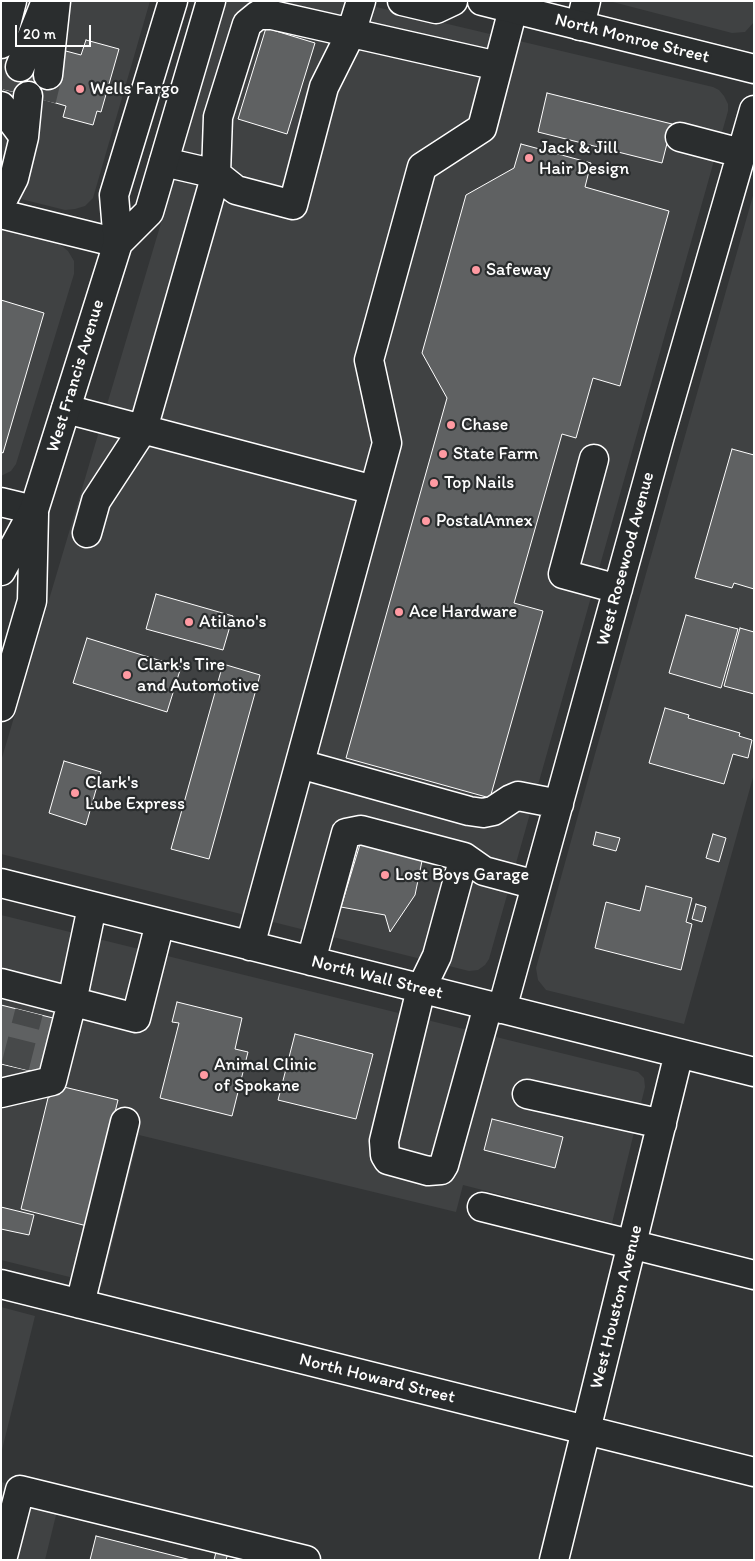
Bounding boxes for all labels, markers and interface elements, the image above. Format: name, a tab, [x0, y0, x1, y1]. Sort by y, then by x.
street label: North Monroe Street	[552, 9, 712, 69]
scale bar	[18, 15, 94, 47]
text: 20 m	[23, 25, 56, 43]
place label: Wells Fargo	[90, 78, 179, 100]
marker: Wells Fargo	[74, 83, 86, 95]
place label: Jack & Jill Hair Design	[539, 137, 629, 180]
marker: Jack & Jill Hair Design	[523, 152, 535, 164]
place label: Safeway	[486, 259, 551, 281]
marker: Safeway	[470, 264, 482, 276]
street label: West Francis Avenue	[42, 297, 110, 455]
place label: Chase	[461, 414, 508, 436]
marker: Chase	[445, 419, 457, 431]
place label: State Farm	[453, 443, 538, 465]
marker: State Farm	[437, 448, 449, 460]
street label: West Rosewood Avenue	[592, 470, 660, 648]
place label: Top Nails	[444, 472, 514, 494]
marker: Top Nails	[428, 477, 440, 489]
place label: PostalAnnex	[436, 510, 533, 532]
marker: PostalAnnex	[420, 515, 432, 527]
place label: Ace Hardware	[409, 601, 517, 623]
marker: Ace Hardware	[393, 606, 405, 618]
place label: Atilano's	[199, 611, 267, 633]
marker: Atilano's	[183, 616, 195, 628]
place label: Clark's Tire and Automotive	[137, 654, 259, 696]
marker: Clark's Tire and Automotive	[121, 669, 133, 681]
place label: Clark's Lube Express	[85, 772, 185, 814]
marker: Clark's Lube Express	[69, 787, 81, 799]
place label: Lost Boys Garage	[395, 864, 529, 886]
marker: Lost Boys Garage	[379, 869, 391, 881]
street label: North Wall Street	[309, 951, 445, 1005]
place label: Animal Clinic of Spokane	[214, 1054, 317, 1096]
marker: Animal Clinic of Spokane	[198, 1069, 210, 1081]
street label: West Houston Avenue	[586, 1223, 648, 1391]
street label: North Howard Street	[297, 1349, 457, 1409]

